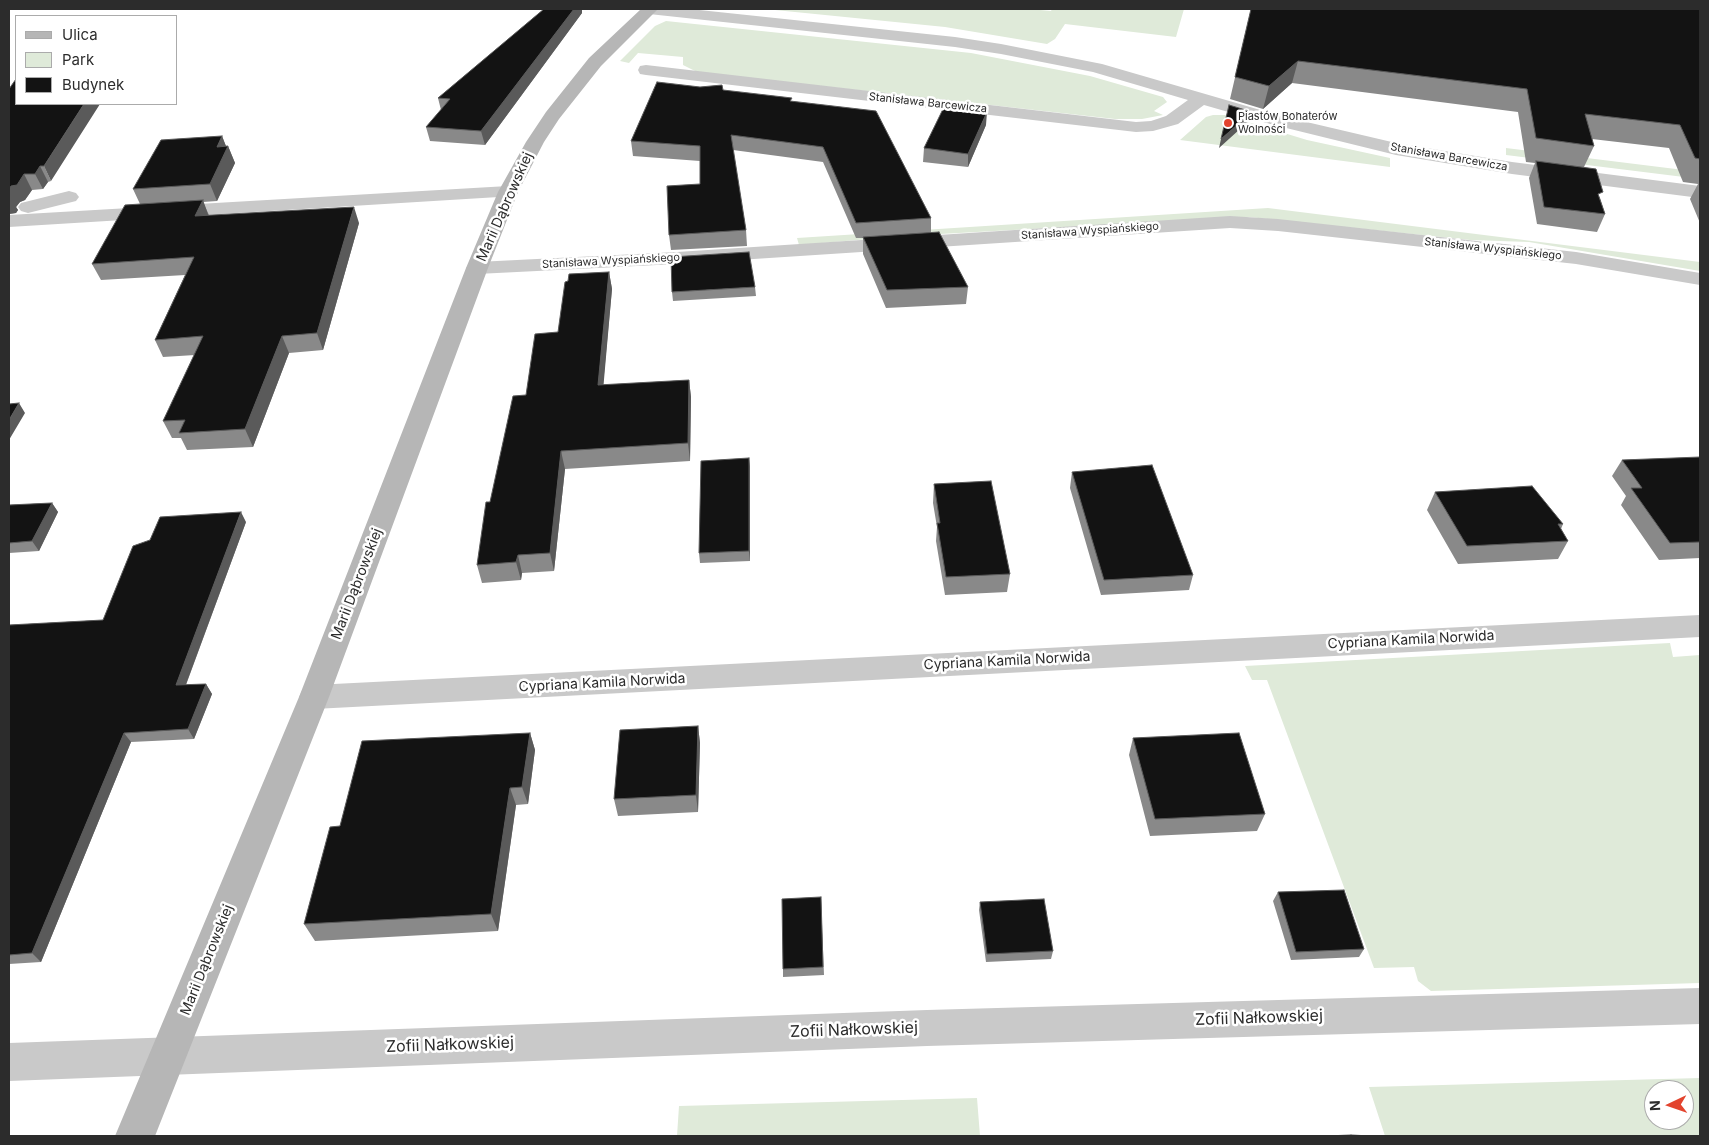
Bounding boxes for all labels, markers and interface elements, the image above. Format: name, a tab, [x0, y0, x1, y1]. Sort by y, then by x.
legend	[15, 15, 178, 105]
text: Ulica	[62, 25, 98, 44]
text: Park	[62, 50, 94, 69]
text: Budynek	[62, 75, 124, 94]
street label: Stanisława Barcewicza	[868, 90, 988, 116]
place label: Piastów Bohaterów Wolności	[1238, 110, 1337, 136]
marker: Piastów Bohaterów Wolności	[1222, 117, 1234, 129]
street label: Stanisława Barcewicza	[1389, 140, 1509, 174]
street label: Marii Dąbrowskiej	[473, 150, 537, 264]
street label: Stanisława Wyspiańskiego	[1021, 220, 1159, 242]
street label: Stanisława Wyspiańskiego	[1424, 235, 1562, 263]
street label: Stanisława Wyspiańskiego	[542, 251, 680, 271]
street label: Marii Dąbrowskiej	[328, 526, 386, 642]
street label: Cypriana Kamila Norwida	[1327, 627, 1495, 653]
street label: Cypriana Kamila Norwida	[923, 648, 1091, 674]
street label: Cypriana Kamila Norwida	[518, 670, 686, 696]
street label: Marii Dąbrowskiej	[177, 902, 237, 1018]
street label: Zofii Nałkowskiej	[1195, 1006, 1323, 1030]
street label: Zofii Nałkowskiej	[790, 1018, 918, 1042]
street label: Zofii Nałkowskiej	[386, 1033, 514, 1057]
north arrow	[1644, 1080, 1694, 1130]
text: N	[1646, 1100, 1663, 1112]

